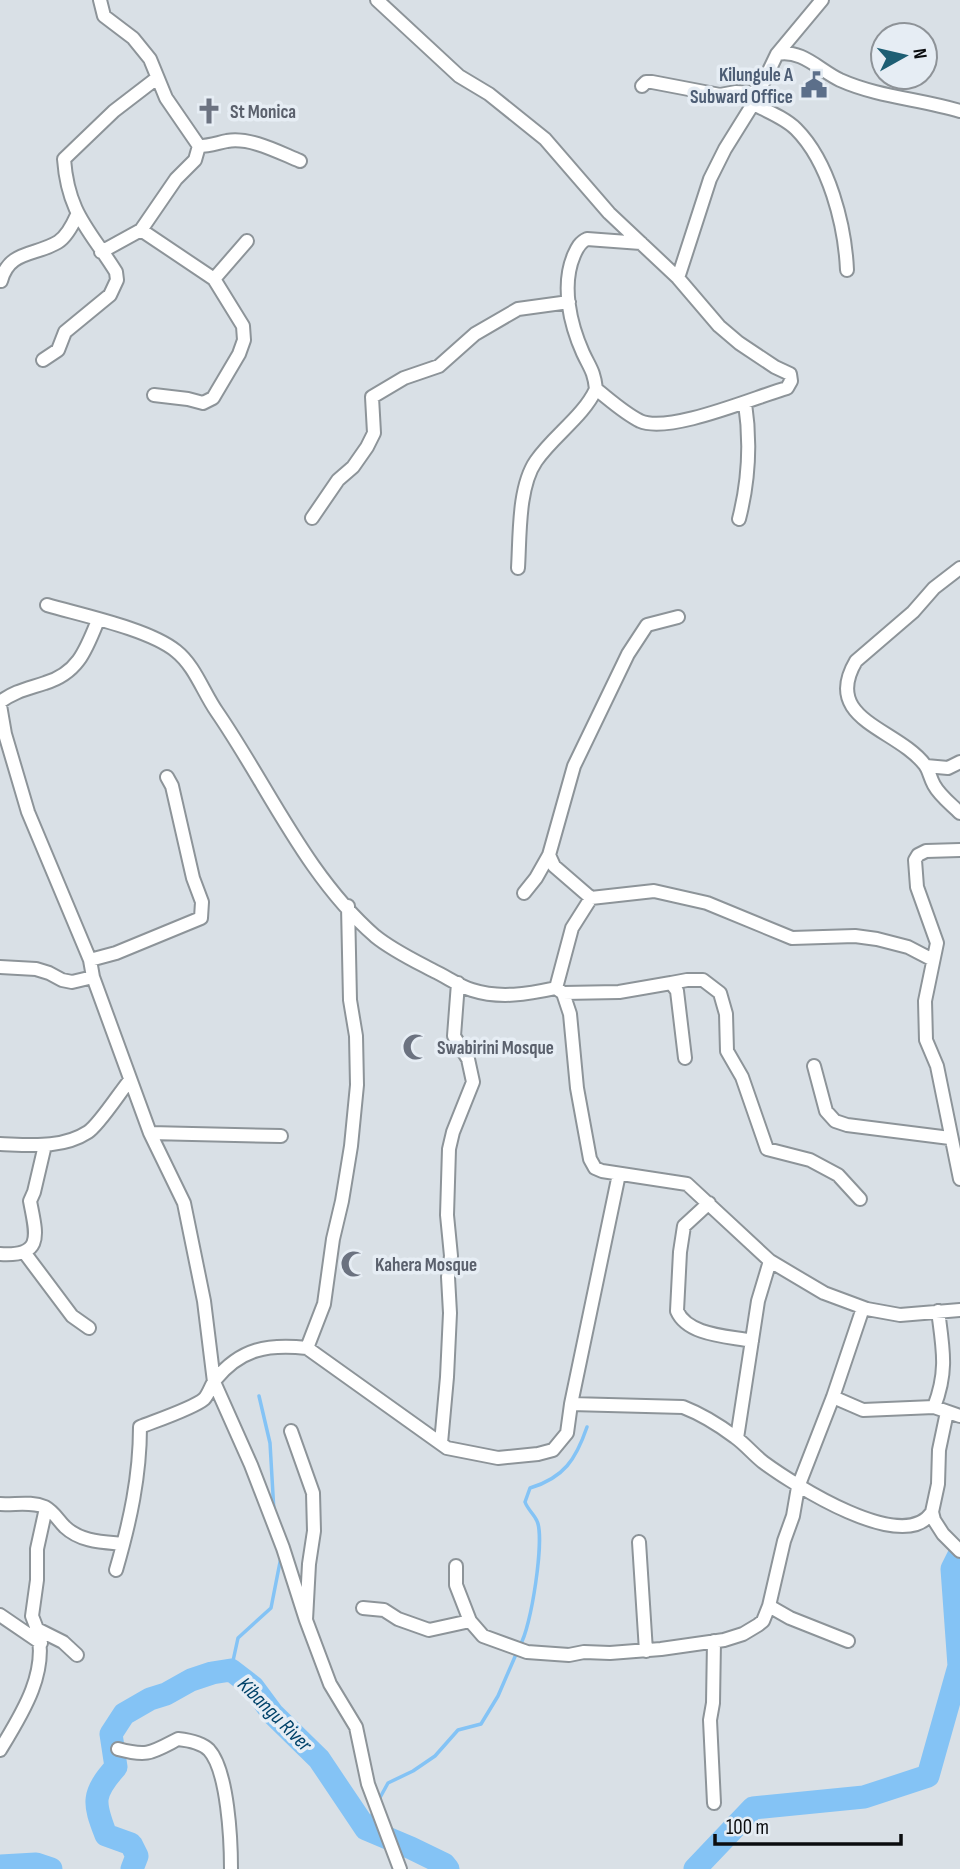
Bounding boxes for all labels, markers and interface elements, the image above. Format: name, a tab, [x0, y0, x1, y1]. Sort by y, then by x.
north arrow	[869, 21, 939, 91]
text: N	[907, 47, 931, 60]
place label: Kilungule A Subward Office	[690, 64, 794, 109]
public building icon: Kilungule A Subward Office	[799, 70, 829, 100]
church icon: St Monica	[194, 96, 224, 126]
place label: St Monica	[230, 101, 296, 124]
mosque icon: Swabirini Mosque	[401, 1032, 431, 1062]
place label: Swabirini Mosque	[437, 1037, 554, 1060]
mosque icon: Kahera Mosque	[339, 1249, 369, 1279]
place label: Kahera Mosque	[375, 1254, 477, 1277]
water label: Kibangu River	[232, 1672, 318, 1757]
scale bar	[715, 1802, 900, 1846]
text: 100 m	[726, 1815, 769, 1840]

